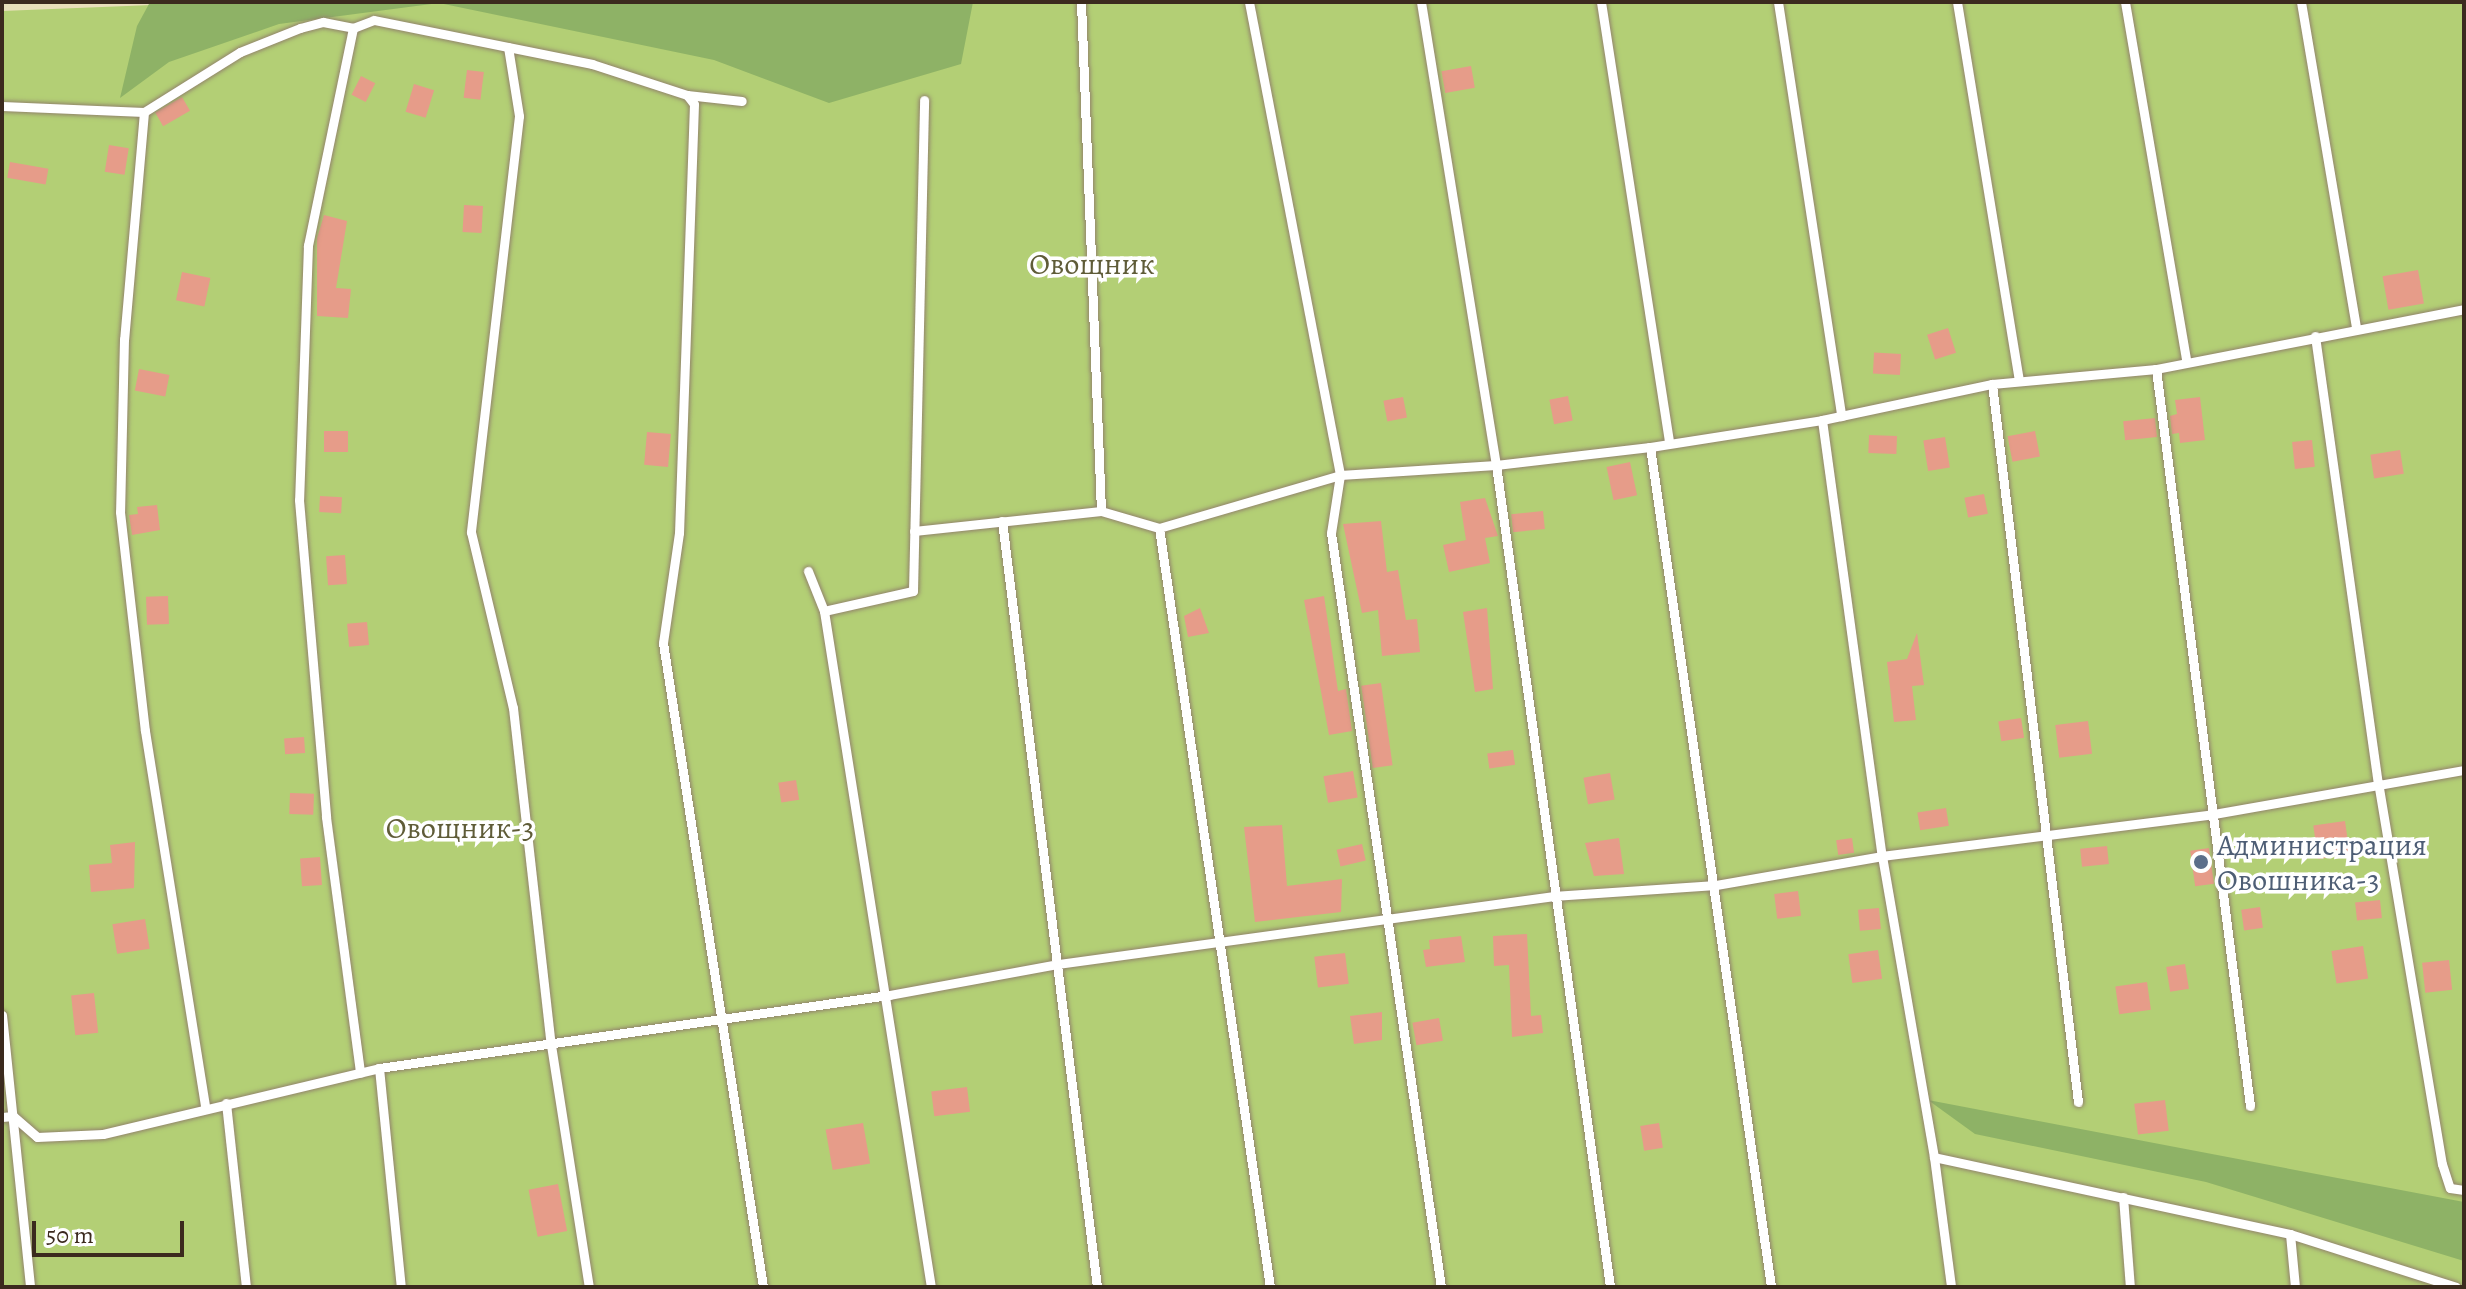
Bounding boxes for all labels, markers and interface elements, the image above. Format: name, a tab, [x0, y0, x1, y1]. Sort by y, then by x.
park label: Овощник	[1029, 246, 1155, 282]
park label: Овощник-3	[386, 810, 534, 846]
place label: Администрация Овошника-3	[2217, 827, 2427, 898]
marker: Администрация Овошника-3	[2192, 853, 2210, 871]
scale bar	[36, 1205, 188, 1255]
text: 50 m	[46, 1219, 94, 1251]

